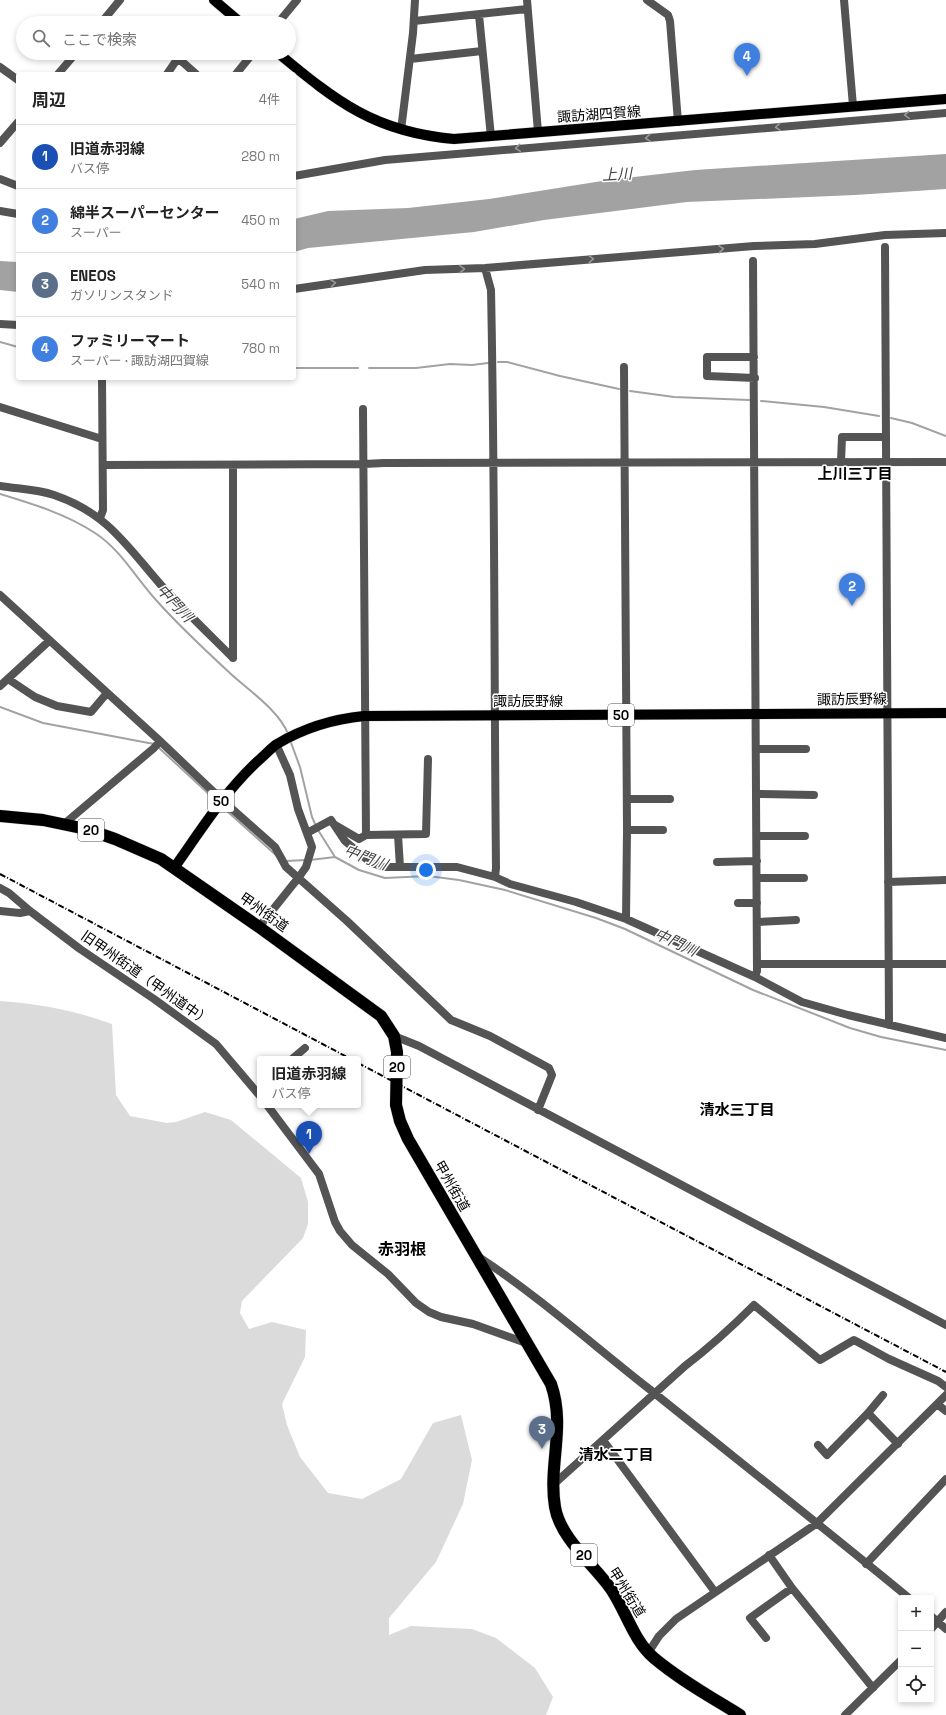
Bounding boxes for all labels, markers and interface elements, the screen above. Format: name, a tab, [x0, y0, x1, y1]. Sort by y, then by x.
search box	[16, 16, 296, 60]
icon: search	[30, 27, 52, 49]
text: ここで検索	[62, 30, 137, 49]
pin: 4	[734, 43, 760, 76]
text: 周辺	[32, 89, 66, 111]
text: 4件	[259, 91, 280, 108]
street label: 諏訪湖四賀線	[556, 102, 642, 126]
one-way arrow	[904, 111, 910, 120]
one-way arrow	[775, 122, 781, 131]
one-way arrow	[645, 133, 651, 142]
text: 旧道赤羽線	[70, 139, 145, 158]
one-way arrow	[515, 144, 522, 153]
text: 1	[42, 148, 48, 165]
text: 280 m	[241, 148, 280, 165]
text: バス停	[70, 160, 109, 177]
water label: 上川	[602, 164, 634, 184]
text: 綿半スーパーセンター	[70, 203, 220, 222]
text: 2	[41, 212, 49, 229]
text: 450 m	[241, 212, 280, 229]
text: スーパー	[70, 224, 122, 241]
one-way arrow	[718, 245, 724, 254]
one-way arrow	[588, 255, 594, 264]
one-way arrow	[459, 264, 465, 273]
text: ENEOS	[70, 266, 116, 285]
text: 3	[41, 276, 49, 293]
text: 540 m	[241, 276, 280, 293]
one-way arrow	[330, 279, 336, 288]
text: ガソリンスタンド	[70, 287, 174, 304]
text: ファミリーマート	[70, 331, 190, 350]
text: 4	[41, 340, 49, 357]
text: 780 m	[242, 340, 280, 357]
text: スーパー · 諏訪湖四賀線	[70, 352, 209, 369]
district label: 上川三丁目	[817, 464, 893, 483]
pin: 2	[839, 573, 865, 606]
water label: 中門川	[153, 580, 199, 627]
street label: 諏訪辰野線	[817, 689, 887, 709]
street label: 諏訪辰野線	[493, 692, 563, 710]
road number: 50	[608, 704, 634, 726]
road number: 50	[208, 790, 234, 812]
road number: 20	[78, 819, 104, 841]
water label: 中門川	[342, 840, 392, 875]
your location	[416, 860, 436, 880]
street label: 甲州街道	[236, 889, 292, 935]
water label: 中門川	[652, 924, 702, 961]
street label: 旧甲州街道（甲州道中）	[78, 926, 214, 1030]
popup	[257, 1056, 361, 1108]
road number: 20	[384, 1056, 410, 1078]
text: 旧道赤羽線	[271, 1064, 347, 1083]
text: バス停	[271, 1085, 311, 1102]
district label: 清水三丁目	[699, 1100, 775, 1119]
pin: 1	[296, 1121, 322, 1154]
street label: 甲州街道	[430, 1157, 474, 1215]
district label: 赤羽根	[378, 1239, 426, 1260]
pin: 3	[529, 1416, 555, 1449]
district label: 清水二丁目	[578, 1445, 654, 1464]
road number: 20	[571, 1544, 597, 1566]
street label: 甲州街道	[605, 1563, 649, 1621]
map controls	[898, 1595, 934, 1703]
button: +	[898, 1595, 934, 1631]
button: −	[898, 1631, 934, 1667]
button: locate	[898, 1667, 934, 1703]

